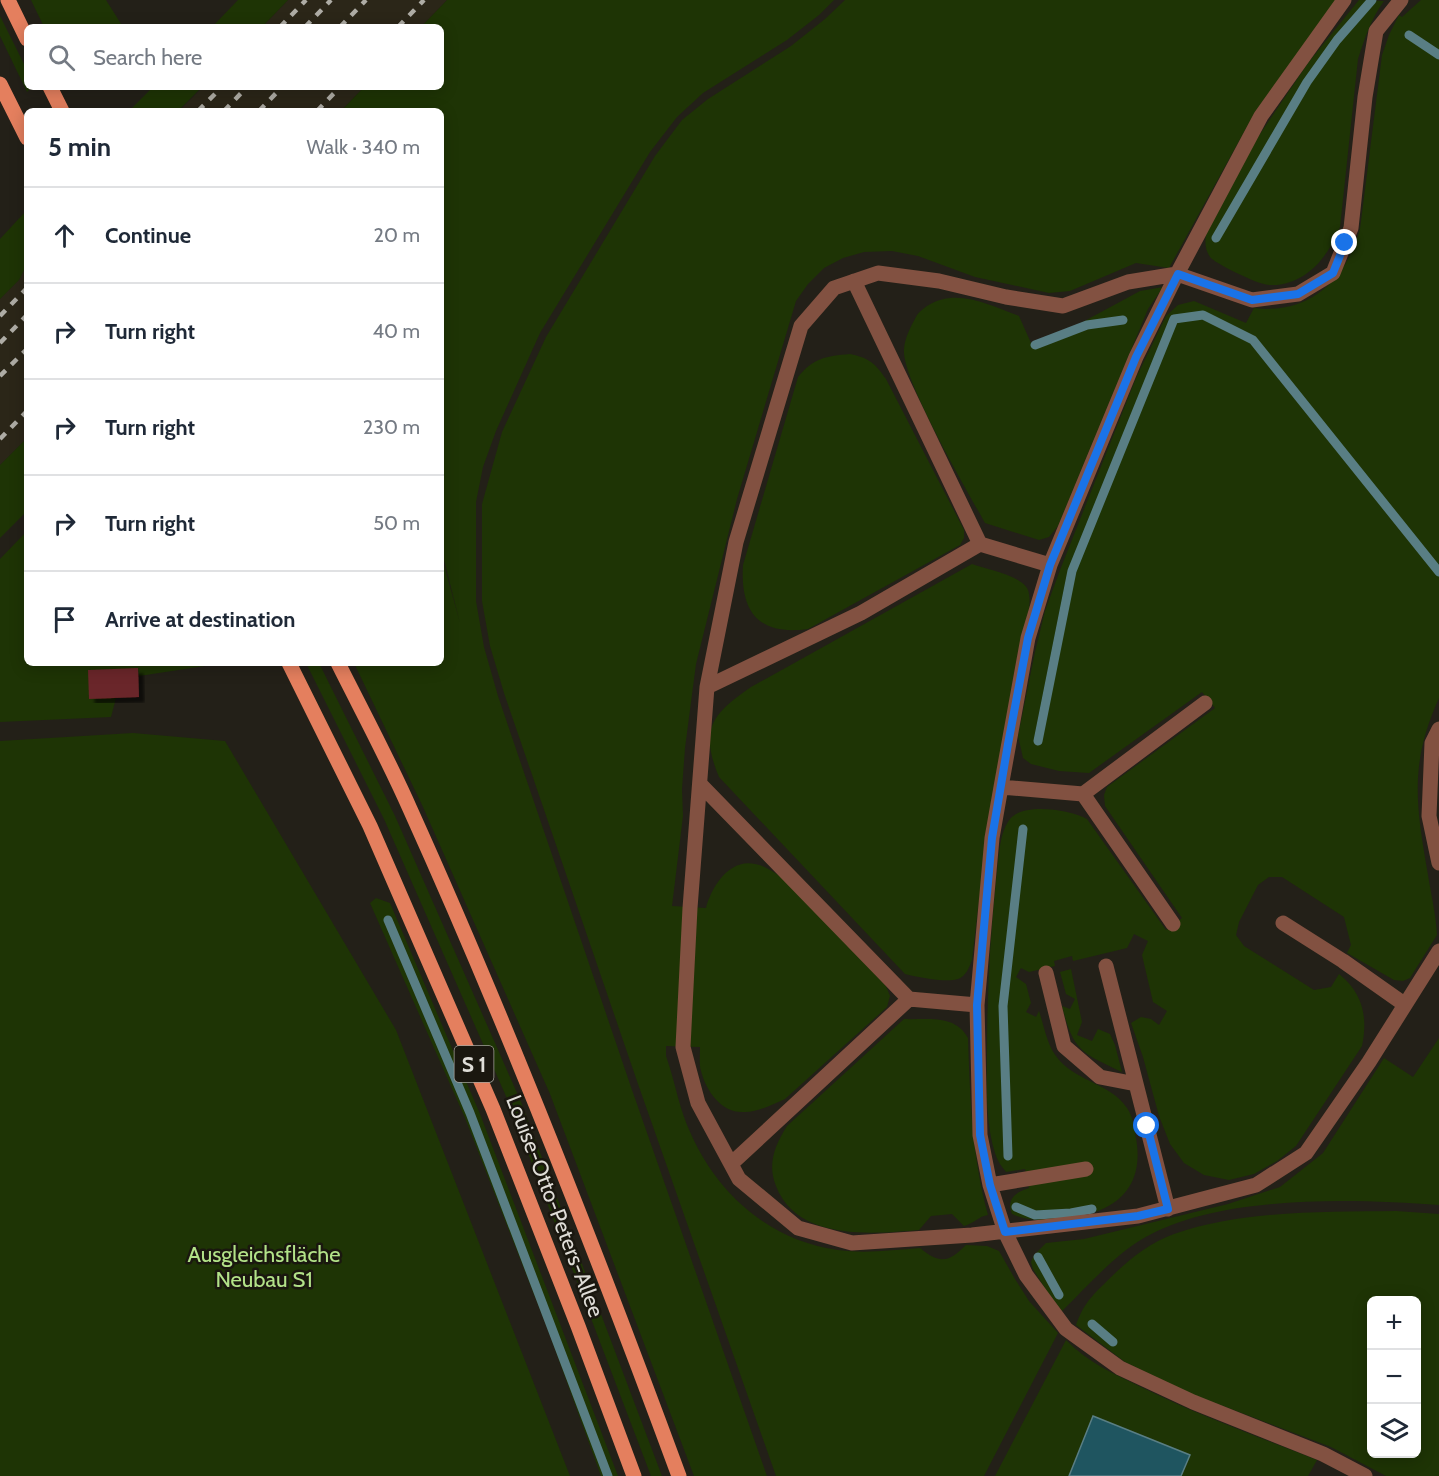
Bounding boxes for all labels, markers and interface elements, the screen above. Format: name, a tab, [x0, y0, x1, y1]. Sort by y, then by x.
search box	[24, 24, 444, 90]
icon: search	[45, 41, 78, 74]
text: Search here	[93, 44, 202, 71]
text: 5 min	[48, 131, 111, 163]
text: Walk · 340 m	[306, 135, 420, 159]
icon: ahead	[48, 219, 81, 252]
text: Continue	[105, 222, 191, 249]
text: 20 m	[374, 223, 420, 247]
route end	[1331, 229, 1357, 255]
icon: right	[48, 315, 81, 348]
text: Turn right	[105, 318, 195, 345]
text: 40 m	[372, 319, 420, 343]
icon: right	[48, 411, 81, 444]
text: Turn right	[105, 414, 195, 441]
text: 230 m	[363, 415, 420, 439]
icon: right	[48, 507, 81, 540]
text: Turn right	[105, 510, 195, 537]
text: 50 m	[373, 511, 420, 535]
icon: arrive	[48, 603, 81, 636]
text: Arrive at destination	[105, 606, 295, 633]
road number: S 1	[454, 1046, 494, 1082]
street label: Louise-Otto-Peters-Allee	[500, 1091, 610, 1321]
route start	[1133, 1112, 1159, 1138]
park label: Ausgleichsfläche Neubau S1	[187, 1241, 341, 1293]
map controls	[1367, 1296, 1421, 1458]
button: +	[1367, 1296, 1421, 1350]
button: −	[1367, 1350, 1421, 1404]
button: layers	[1367, 1404, 1421, 1458]

